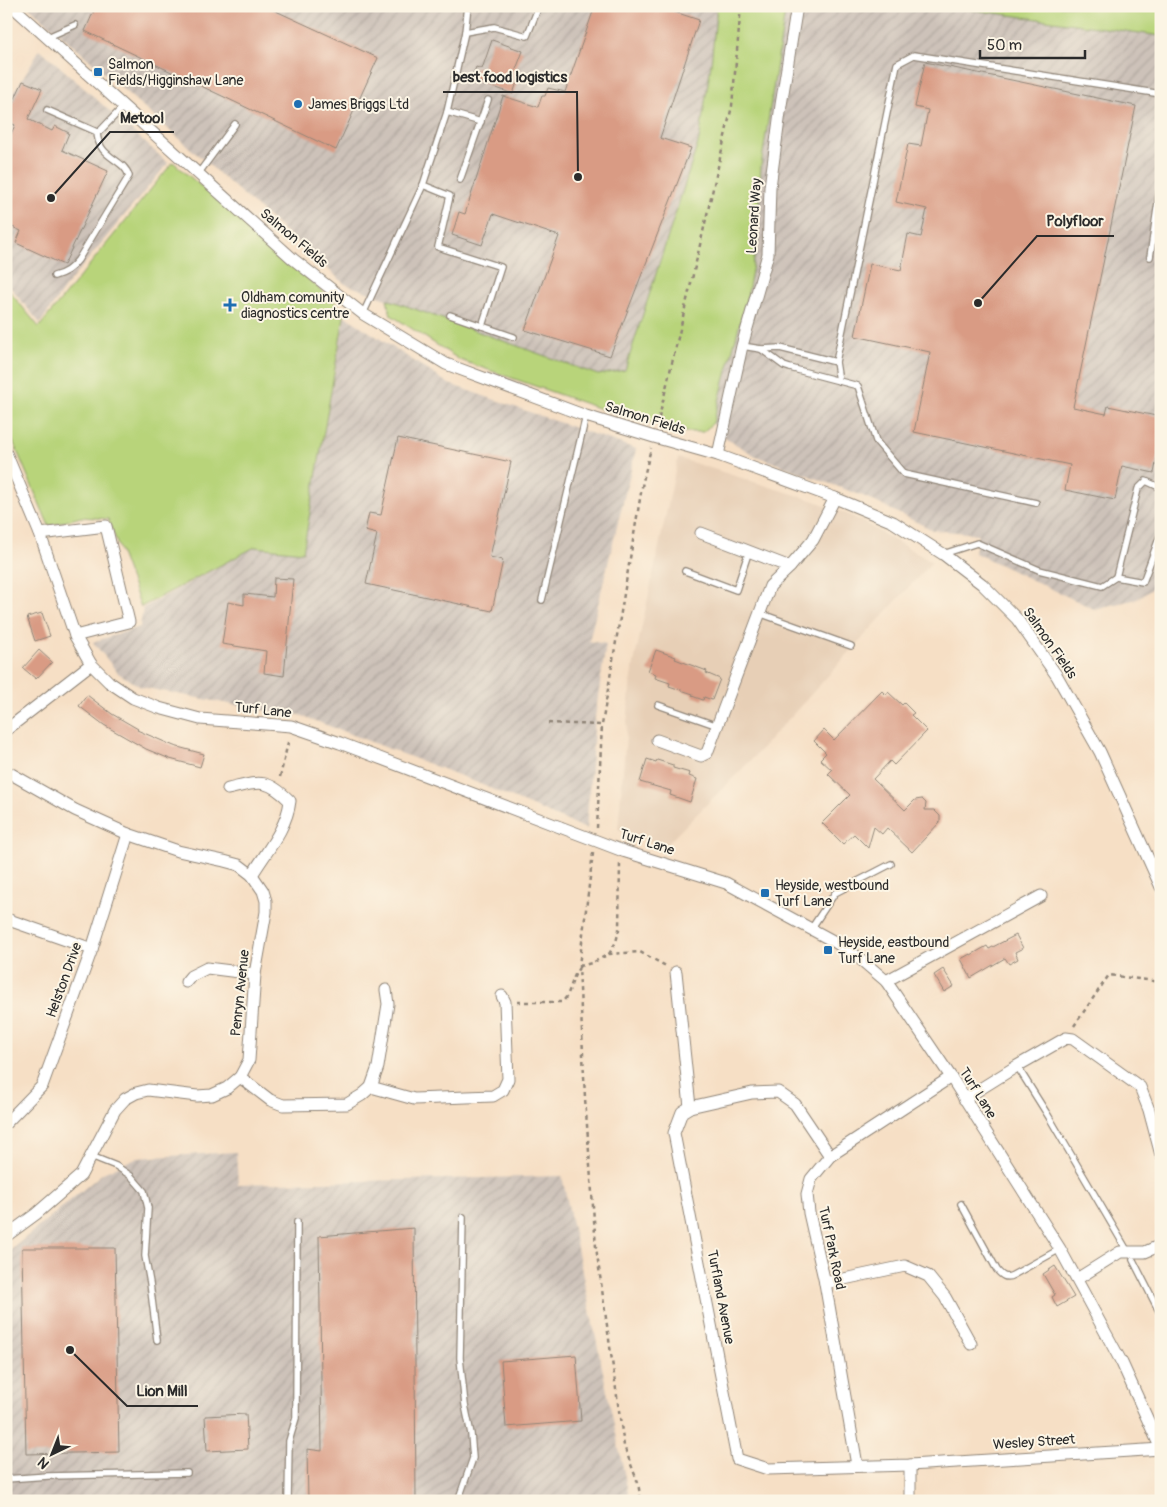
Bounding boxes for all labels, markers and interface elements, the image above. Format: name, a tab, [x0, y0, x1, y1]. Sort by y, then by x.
scale bar	[980, 28, 1084, 60]
text: 50 m	[987, 36, 1022, 55]
place label: Salmon Fields/Higginshaw Lane	[108, 56, 243, 89]
callout: best food logistics	[443, 62, 577, 92]
marker: Salmon Fields/Higginshaw Lane	[92, 66, 104, 78]
text: best food logistics	[453, 68, 567, 87]
place label: James Briggs Ltd	[308, 96, 409, 113]
marker: James Briggs Ltd	[292, 98, 304, 110]
callout: Metool	[110, 102, 174, 132]
text: Metool	[120, 109, 164, 128]
street label: Leonard Way	[743, 178, 765, 254]
street label: Salmon Fields	[257, 205, 332, 272]
callout: Polyfloor	[1037, 206, 1114, 236]
text: Polyfloor	[1046, 212, 1104, 231]
place label: Oldham comunity diagnostics centre	[241, 289, 349, 322]
marker: Oldham comunity diagnostics centre	[223, 298, 237, 312]
street label: Salmon Fields	[603, 398, 688, 438]
street label: Salmon Fields	[1019, 604, 1081, 682]
street label: Turf Lane	[234, 699, 292, 721]
street label: Turf Lane	[617, 825, 677, 859]
place label: Heyside, westbound Turf Lane	[775, 877, 889, 910]
marker: Heyside, westbound Turf Lane	[759, 887, 771, 899]
place label: Heyside, eastbound Turf Lane	[838, 934, 949, 967]
street label: Helston Drive	[43, 940, 85, 1020]
marker: Heyside, eastbound Turf Lane	[822, 944, 834, 956]
street label: Penryn Avenue	[227, 949, 253, 1037]
street label: Turf Lane	[956, 1064, 1000, 1122]
street label: Turf Park Road	[815, 1205, 849, 1291]
street label: Turfland Avenue	[704, 1249, 738, 1346]
callout: Lion Mill	[127, 1376, 198, 1406]
text: Lion Mill	[136, 1382, 188, 1401]
north arrow	[28, 1430, 78, 1480]
street label: Wesley Street	[992, 1431, 1076, 1453]
text: N	[34, 1454, 53, 1473]

